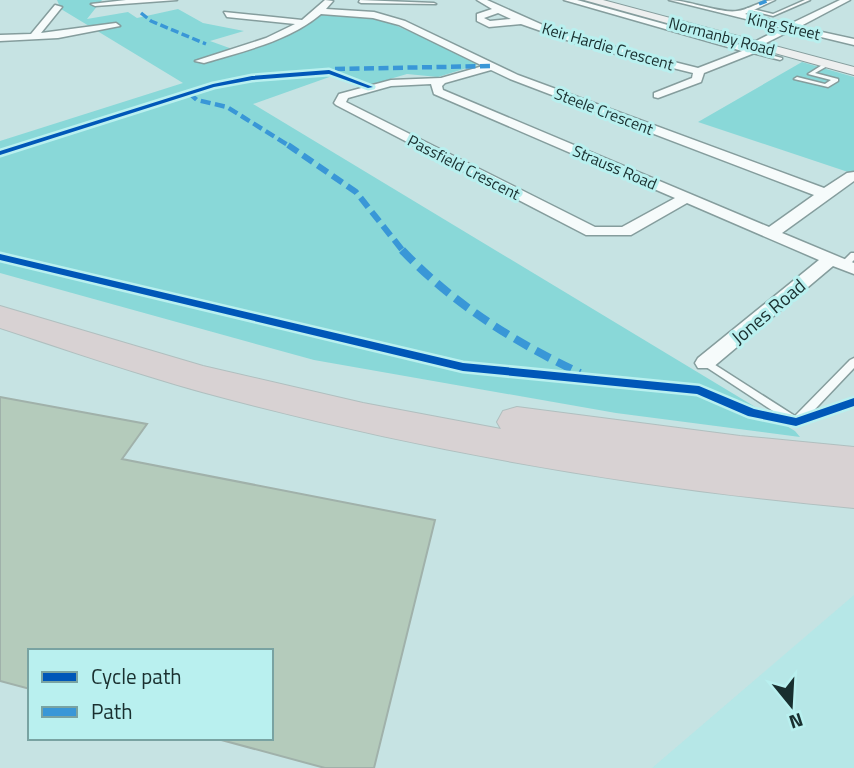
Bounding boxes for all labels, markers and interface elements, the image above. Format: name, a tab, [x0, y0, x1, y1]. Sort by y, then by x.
street label: King Street	[745, 6, 823, 46]
street label: Normanby Road	[666, 10, 778, 62]
street label: Keir Hardie Crescent	[539, 16, 677, 76]
street label: Steele Crescent	[551, 81, 657, 141]
street label: Passfield Crescent	[404, 128, 525, 206]
street label: Strauss Road	[569, 139, 661, 195]
street label: Jones Road	[724, 271, 812, 351]
legend	[28, 649, 273, 740]
text: Cycle path	[91, 660, 182, 692]
north arrow	[756, 670, 826, 740]
text: Path	[91, 695, 133, 727]
text: N	[786, 706, 807, 737]

